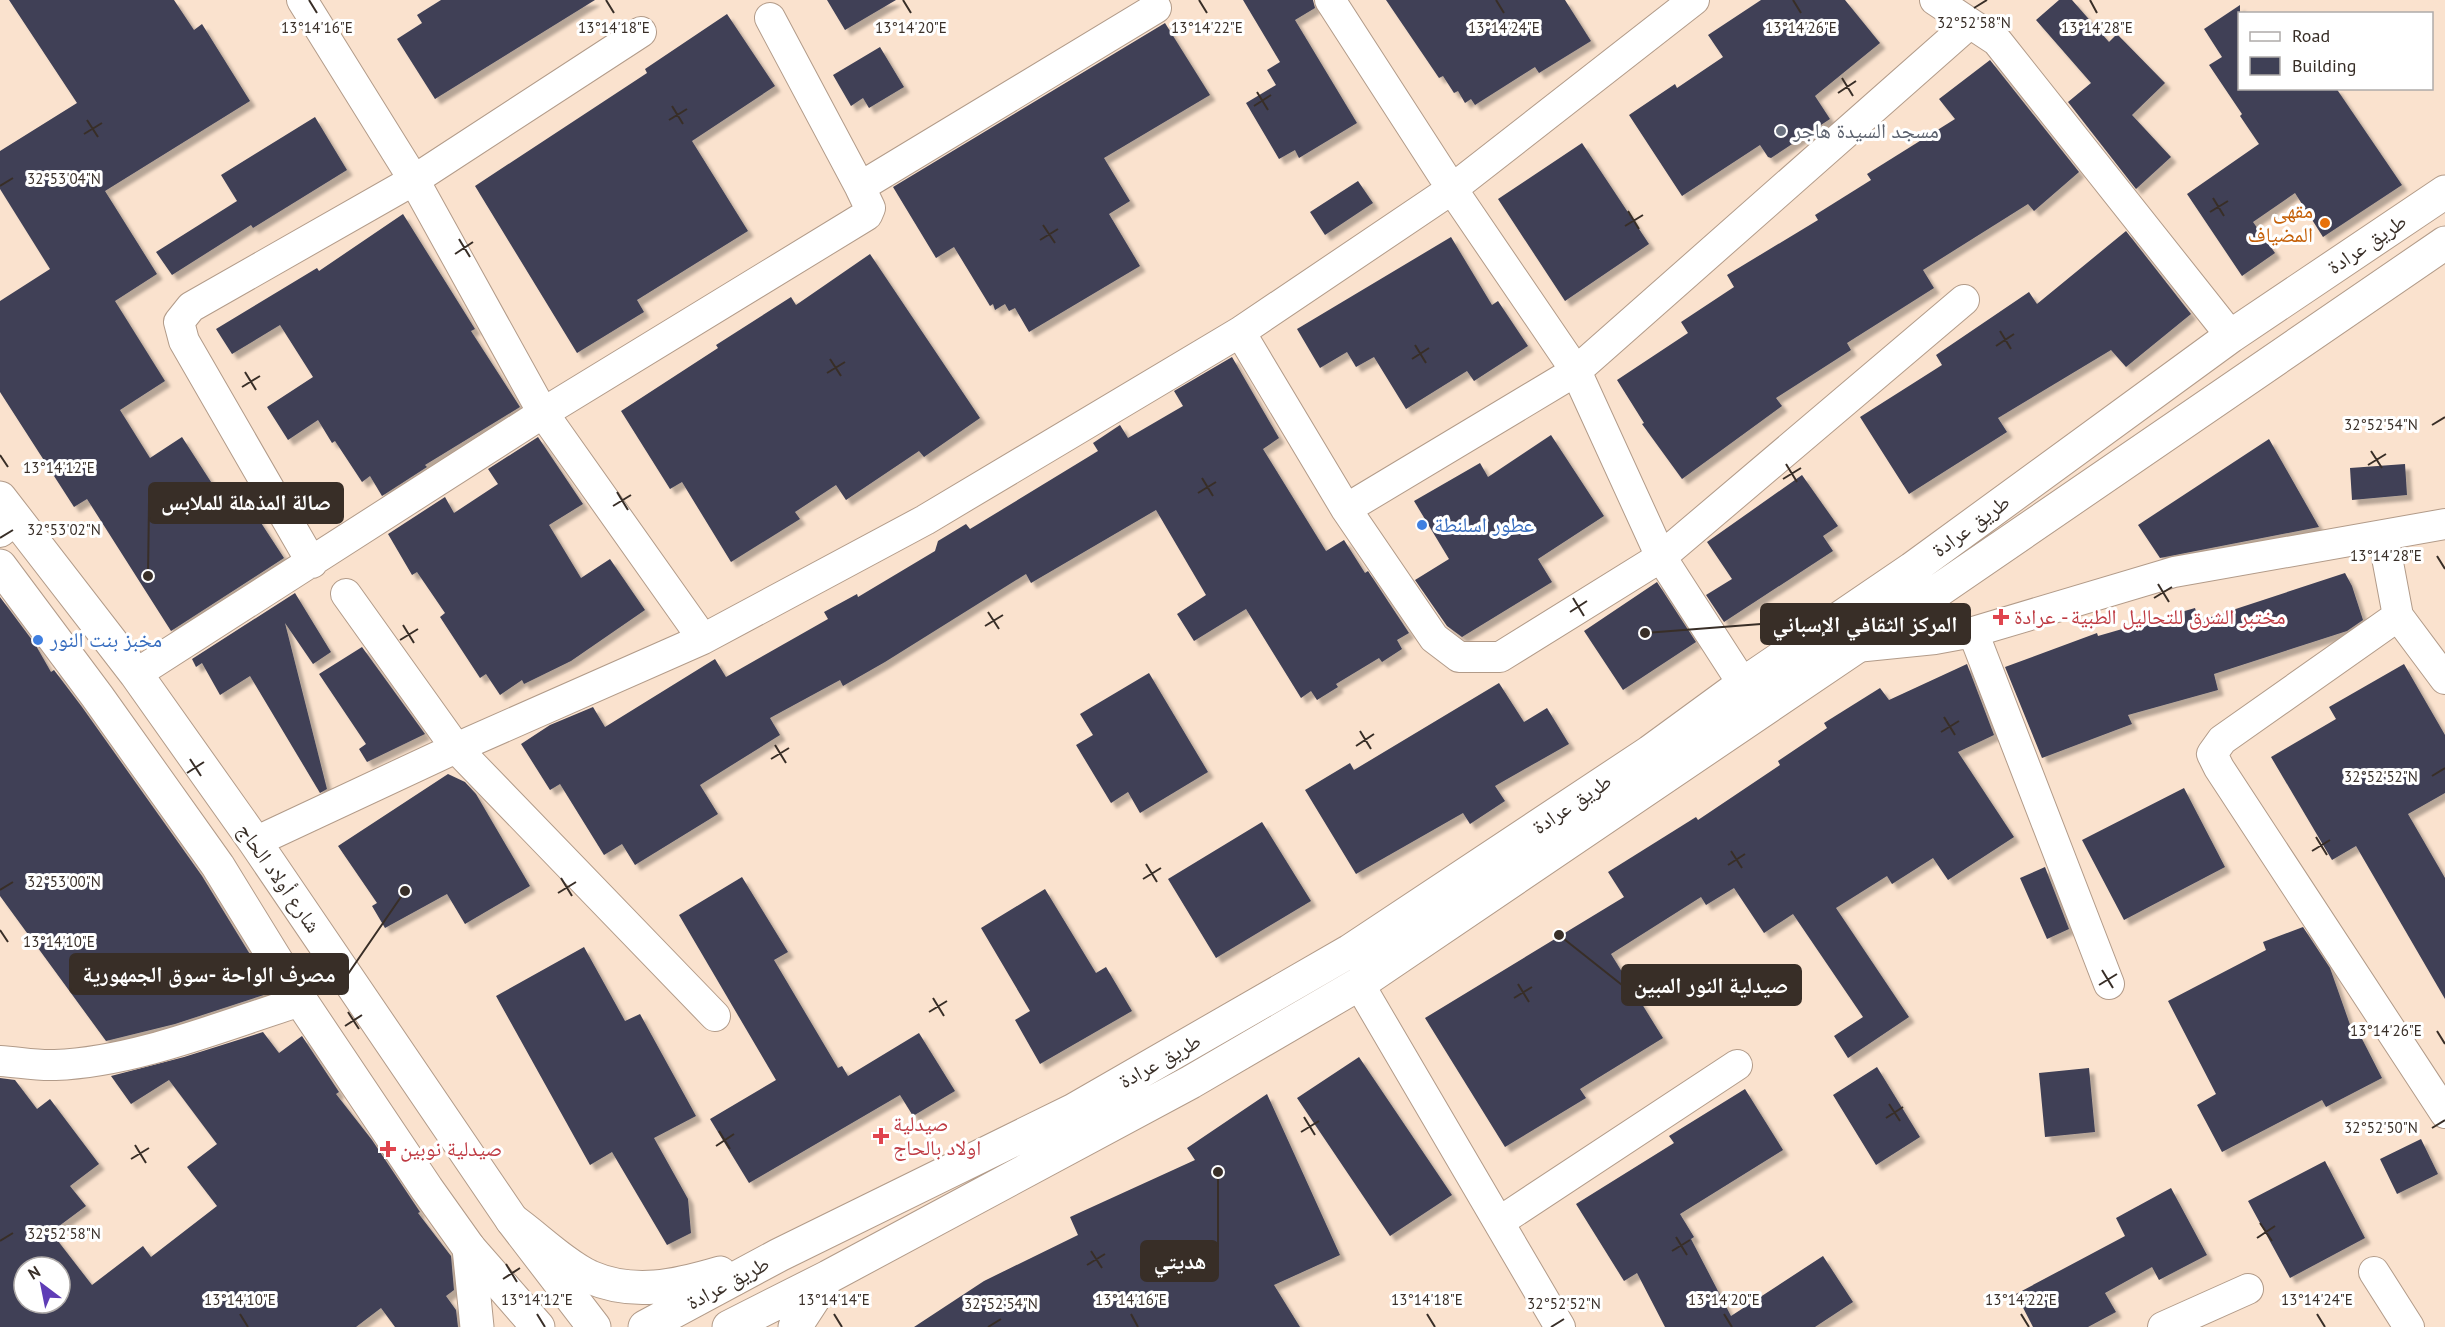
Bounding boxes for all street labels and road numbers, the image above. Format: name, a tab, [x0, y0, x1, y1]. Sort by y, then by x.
street label: طريق عرادة	[2322, 207, 2412, 280]
street label: طريق عرادة	[1926, 488, 2015, 563]
street label: طريق عرادة	[1527, 767, 1617, 840]
street label: شارع أولاد الحاج	[232, 818, 327, 938]
street label: طريق عرادة	[1114, 1027, 1206, 1094]
street label: طريق عرادة	[682, 1250, 774, 1316]

